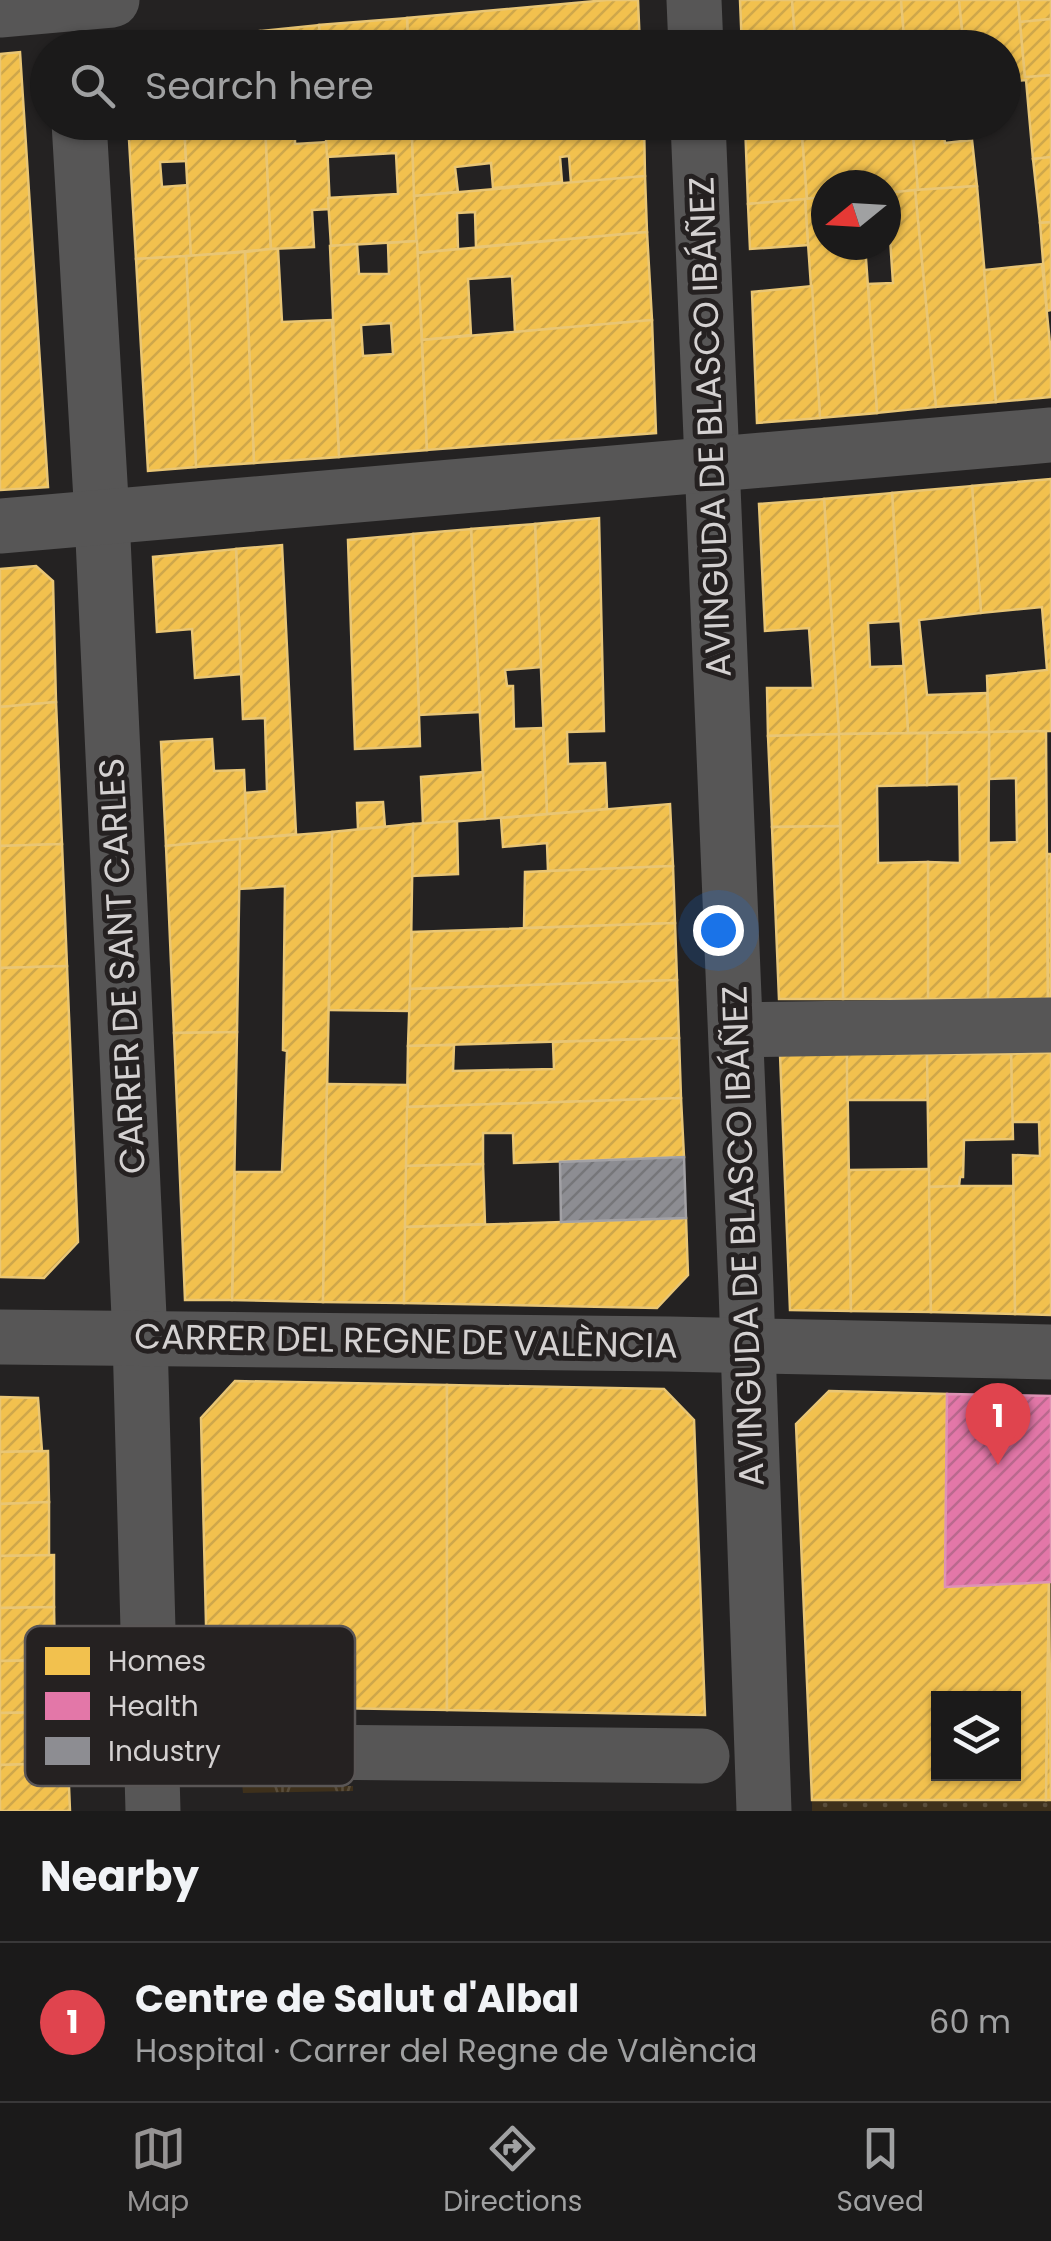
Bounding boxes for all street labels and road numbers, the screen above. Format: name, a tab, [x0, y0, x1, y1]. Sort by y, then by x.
street label: AVINGUDA DE BLASCO IBÁÑEZ	[676, 176, 743, 678]
street label: CARRER DE SANT CARLES	[86, 757, 157, 1175]
street label: AVINGUDA DE BLASCO IBÁÑEZ	[709, 985, 776, 1487]
street label: CARRER DEL REGNE DE VALÈNCIA	[134, 1311, 678, 1370]

